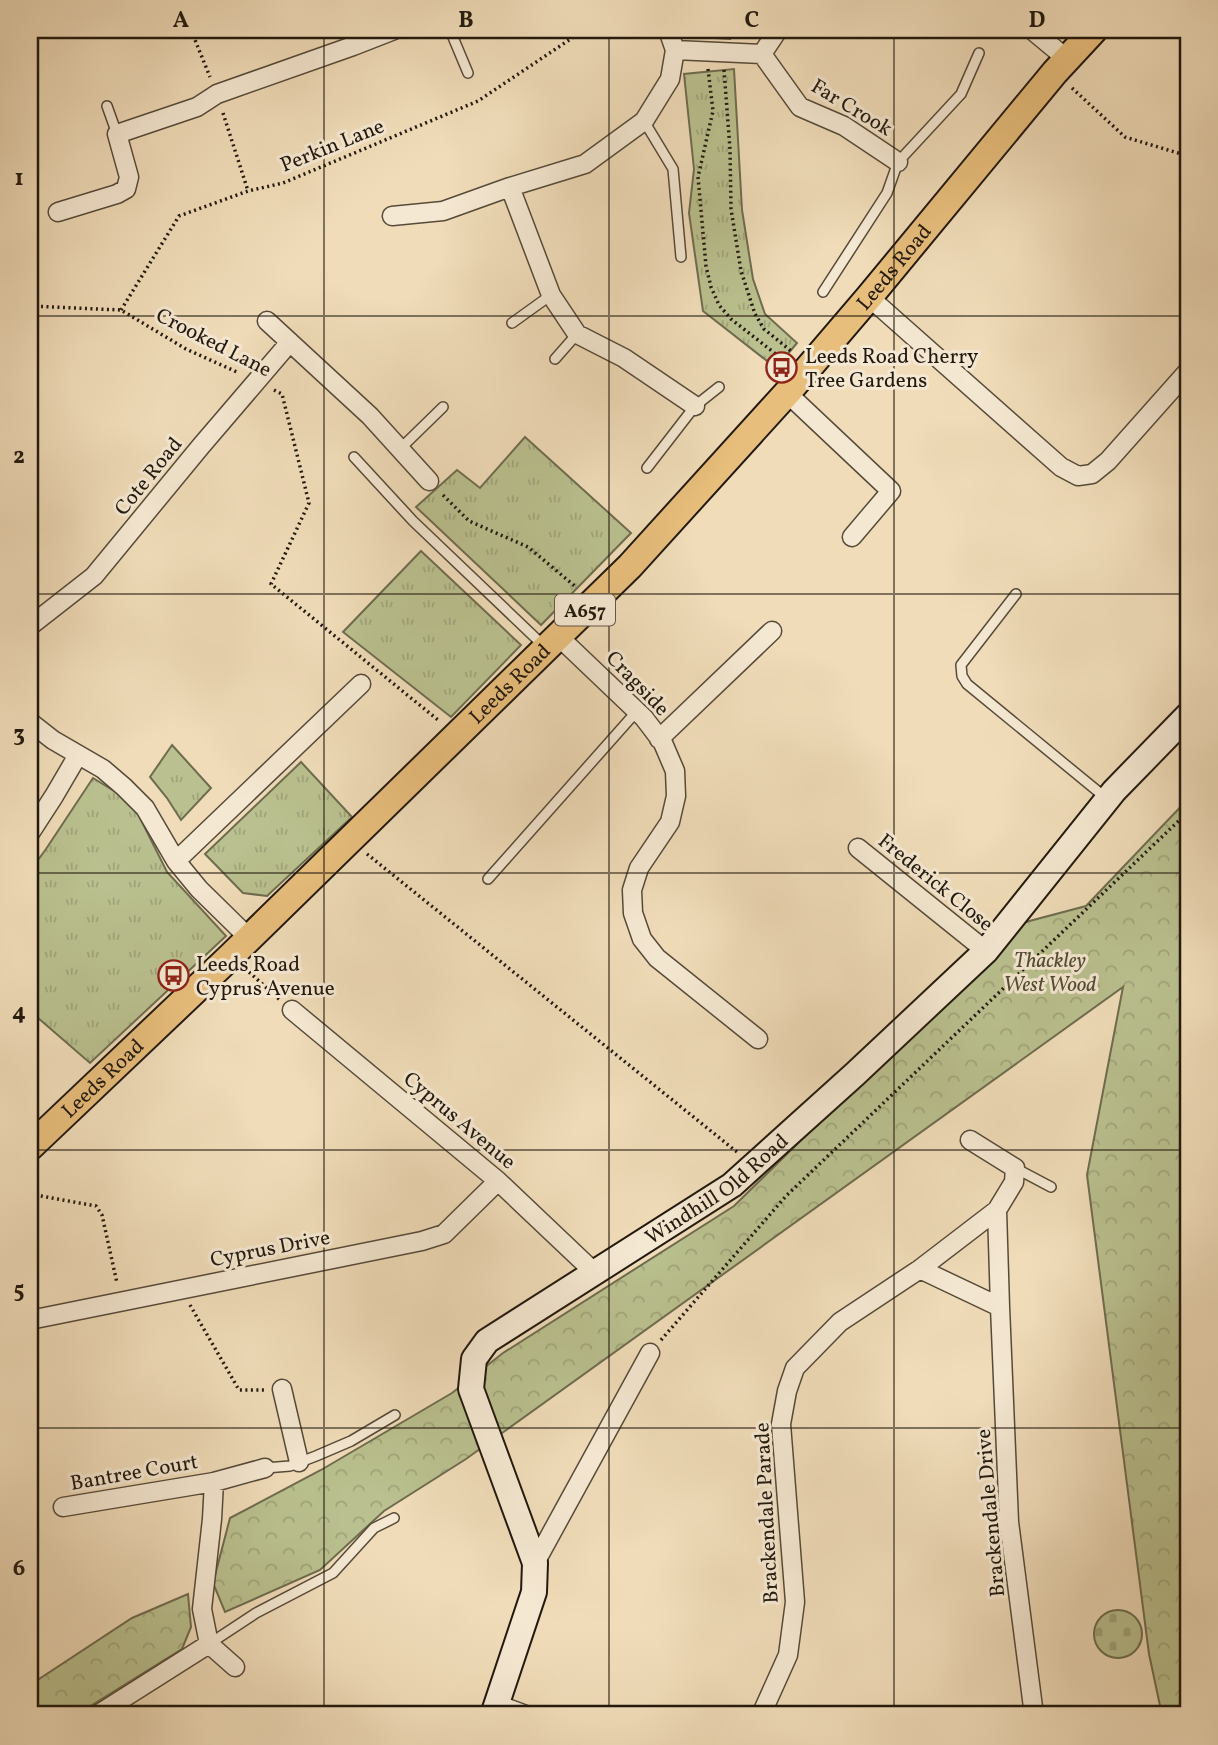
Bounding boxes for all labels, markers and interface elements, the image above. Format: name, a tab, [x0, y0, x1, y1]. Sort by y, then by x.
text: A	[173, 5, 189, 37]
text: B	[458, 5, 474, 37]
text: C	[745, 5, 759, 37]
text: D	[1029, 5, 1046, 37]
street label: Far Crook	[805, 73, 898, 144]
street label: Perkin Lane	[276, 112, 389, 180]
text: 1	[14, 163, 24, 195]
street label: Leeds Road	[851, 219, 939, 317]
street label: Crooked Lane	[150, 302, 276, 385]
place label: Leeds Road Cherry Tree Gardens	[805, 343, 979, 396]
bus stop icon: Leeds Road Cherry Tree Gardens	[765, 351, 799, 385]
street label: Cote Road	[108, 431, 190, 522]
text: 2	[13, 441, 25, 473]
road number: A657	[555, 594, 615, 625]
street label: Leeds Road	[463, 638, 558, 731]
street label: Cragside	[598, 645, 675, 723]
text: 3	[13, 719, 25, 751]
street label: Frederick Close	[871, 827, 999, 939]
park label: Thackley West Wood	[1004, 947, 1096, 1000]
place label: Leeds Road Cyprus Avenue	[196, 951, 335, 1004]
bus stop icon: Leeds Road Cyprus Avenue	[156, 959, 190, 993]
text: 4	[12, 997, 26, 1029]
street label: Leeds Road	[56, 1033, 151, 1126]
street label: Cyprus Avenue	[397, 1065, 522, 1177]
street label: Windhill Old Road	[640, 1128, 796, 1253]
street label: Cyprus Drive	[208, 1224, 333, 1275]
text: 5	[13, 1275, 25, 1307]
street label: Brackendale Parade	[748, 1422, 787, 1604]
street label: Brackendale Drive	[970, 1427, 1013, 1598]
street label: Bantree Court	[68, 1448, 200, 1499]
text: 6	[13, 1553, 25, 1585]

